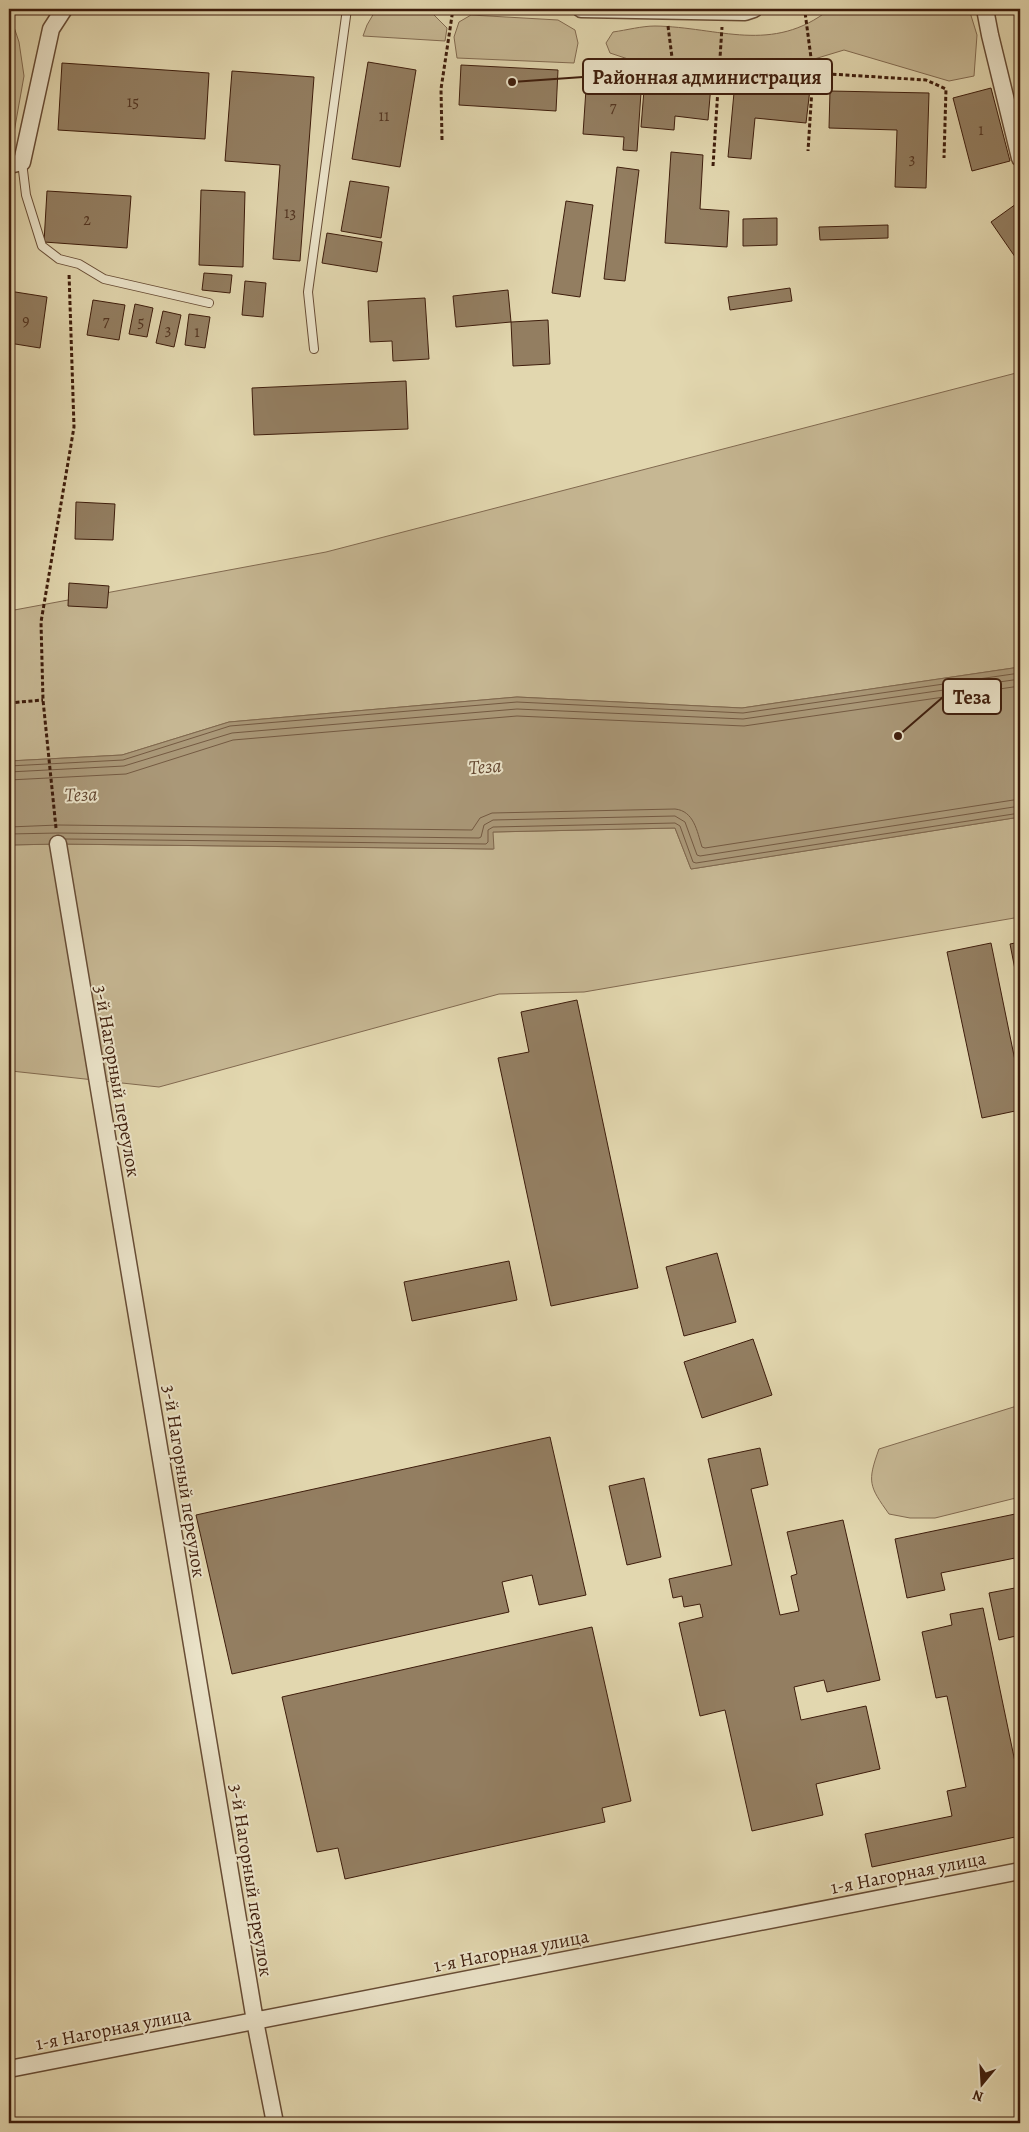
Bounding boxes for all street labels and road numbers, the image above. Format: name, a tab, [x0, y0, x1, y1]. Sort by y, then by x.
street label: 3-й Нагорный переулок	[87, 983, 147, 1179]
street label: 3-й Нагорный переулок	[156, 1383, 212, 1579]
street label: 3-й Нагорный переулок	[223, 1782, 279, 1978]
street label: 1-я Нагорная улица	[828, 1845, 988, 1901]
street label: 1-я Нагорная улица	[431, 1923, 591, 1979]
street label: 1-я Нагорная улица	[33, 2001, 193, 2057]

